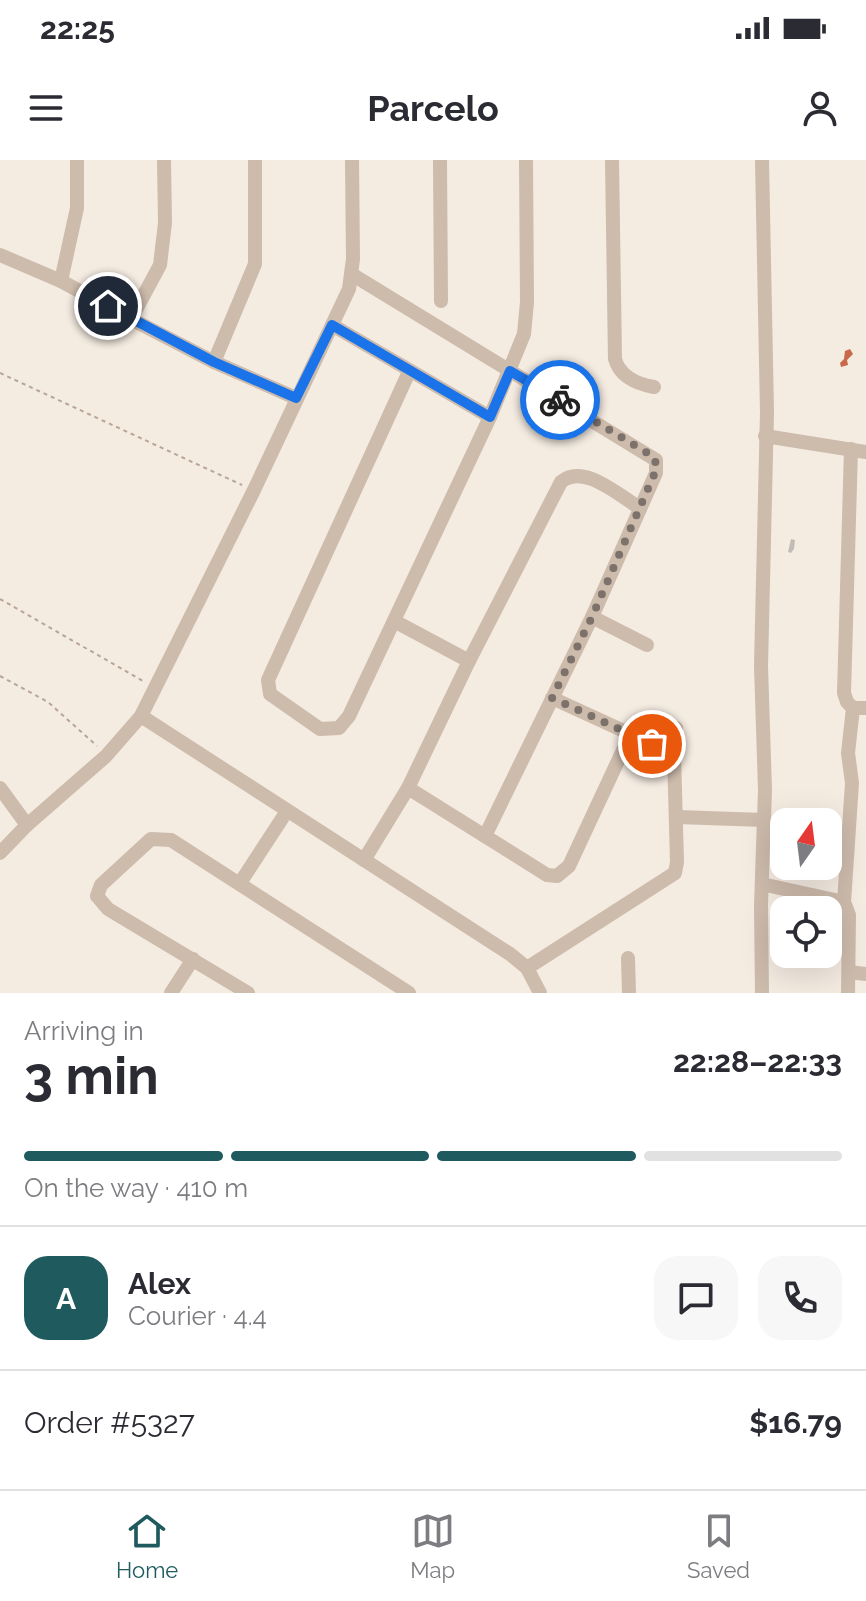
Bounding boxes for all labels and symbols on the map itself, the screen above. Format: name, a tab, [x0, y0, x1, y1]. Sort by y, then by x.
pin	[74, 272, 142, 340]
courier	[520, 360, 600, 440]
pin	[618, 710, 686, 778]
north arrow	[770, 808, 842, 880]

